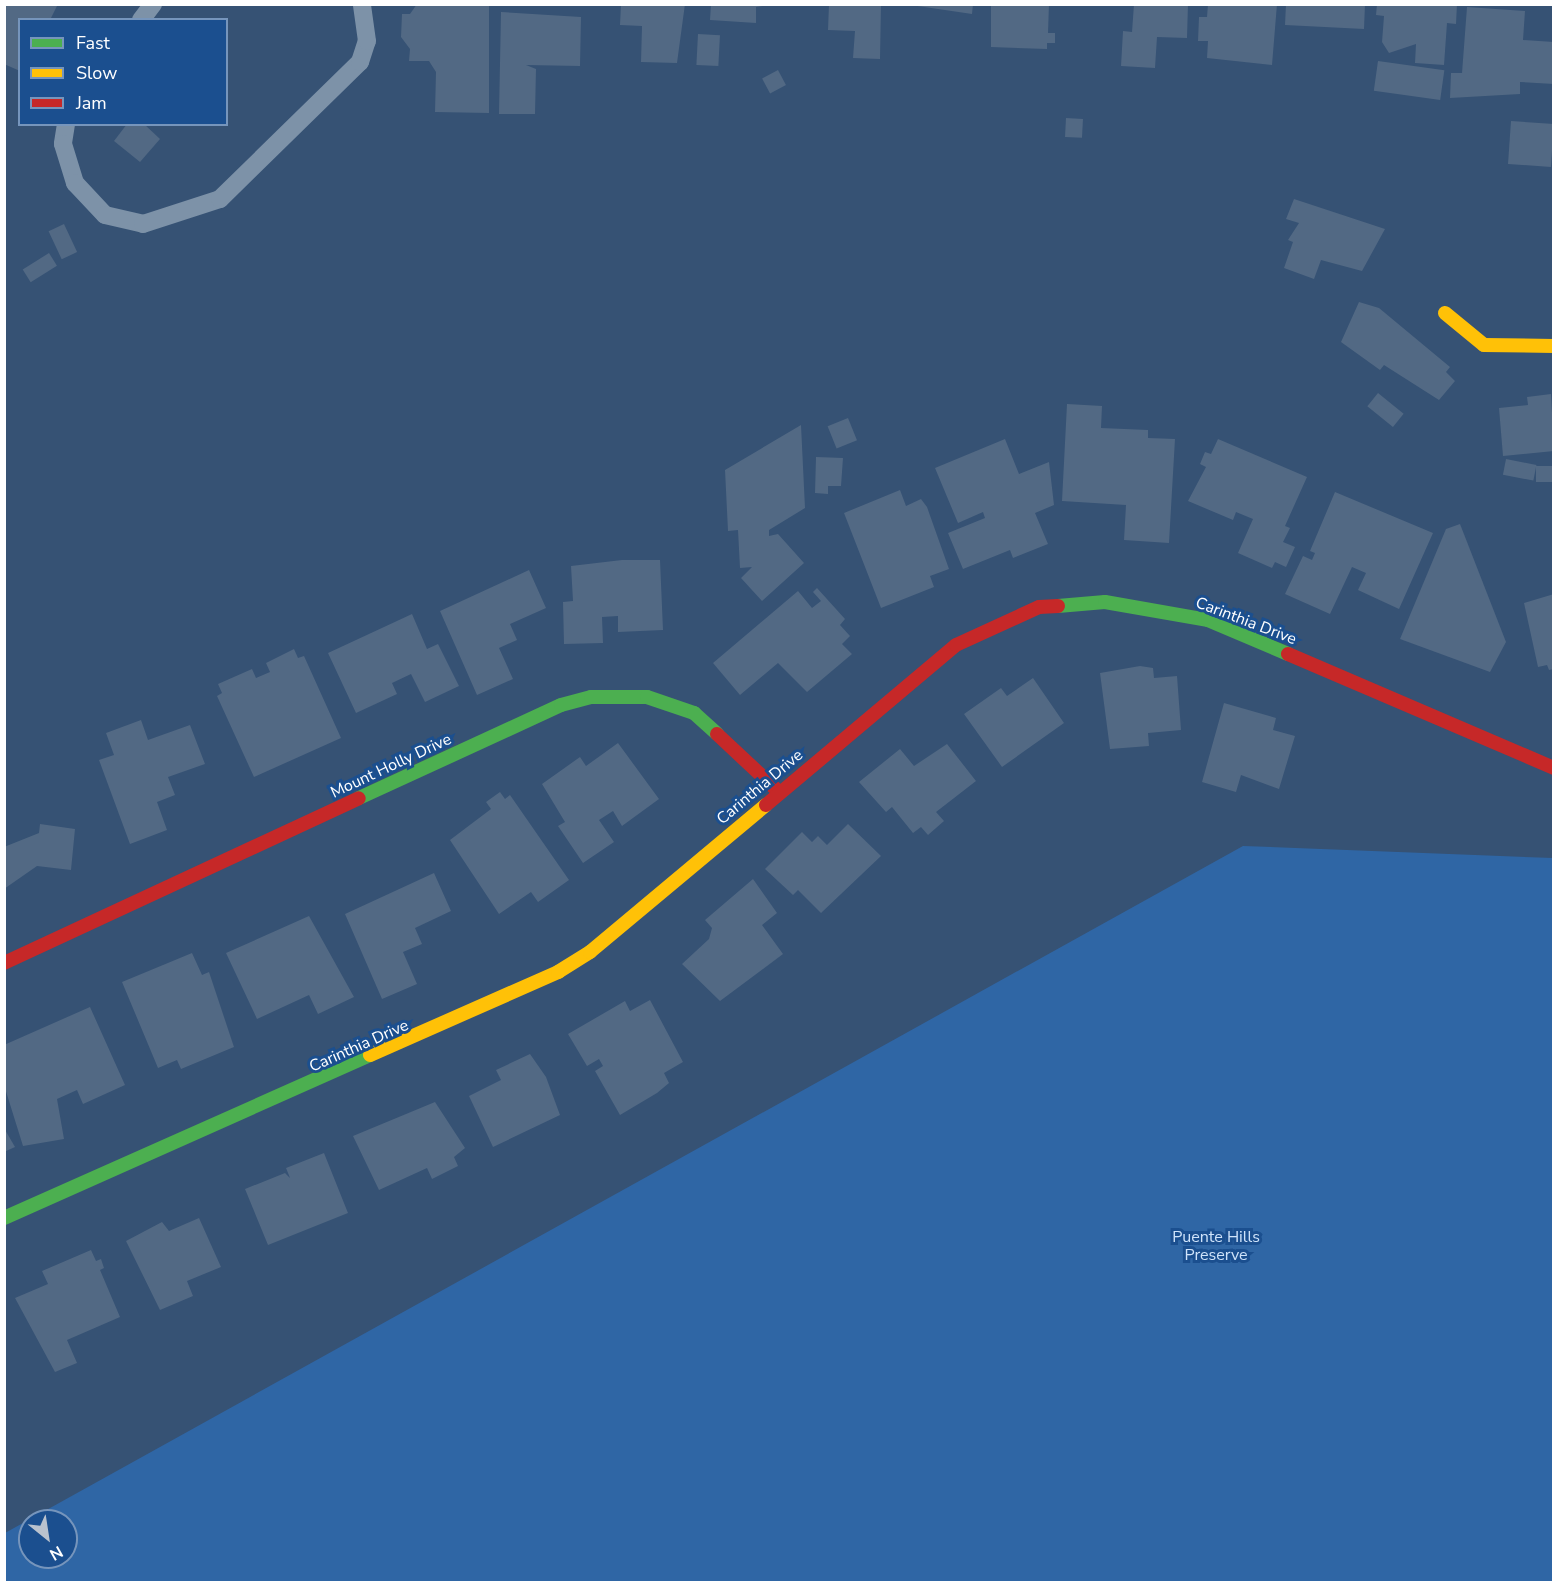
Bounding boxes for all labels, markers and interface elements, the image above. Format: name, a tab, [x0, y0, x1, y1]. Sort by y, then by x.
legend	[18, 18, 228, 126]
text: Fast	[76, 31, 110, 55]
text: Slow	[76, 61, 117, 85]
text: Jam	[76, 91, 107, 115]
street label: Carinthia Drive	[1193, 593, 1299, 649]
street label: Mount Holly Drive	[328, 730, 454, 802]
street label: Carinthia Drive	[713, 745, 807, 829]
street label: Carinthia Drive	[306, 1016, 412, 1076]
park label: Puente Hills Preserve	[1172, 1227, 1260, 1265]
north arrow	[18, 1509, 78, 1569]
text: N	[45, 1540, 67, 1565]

